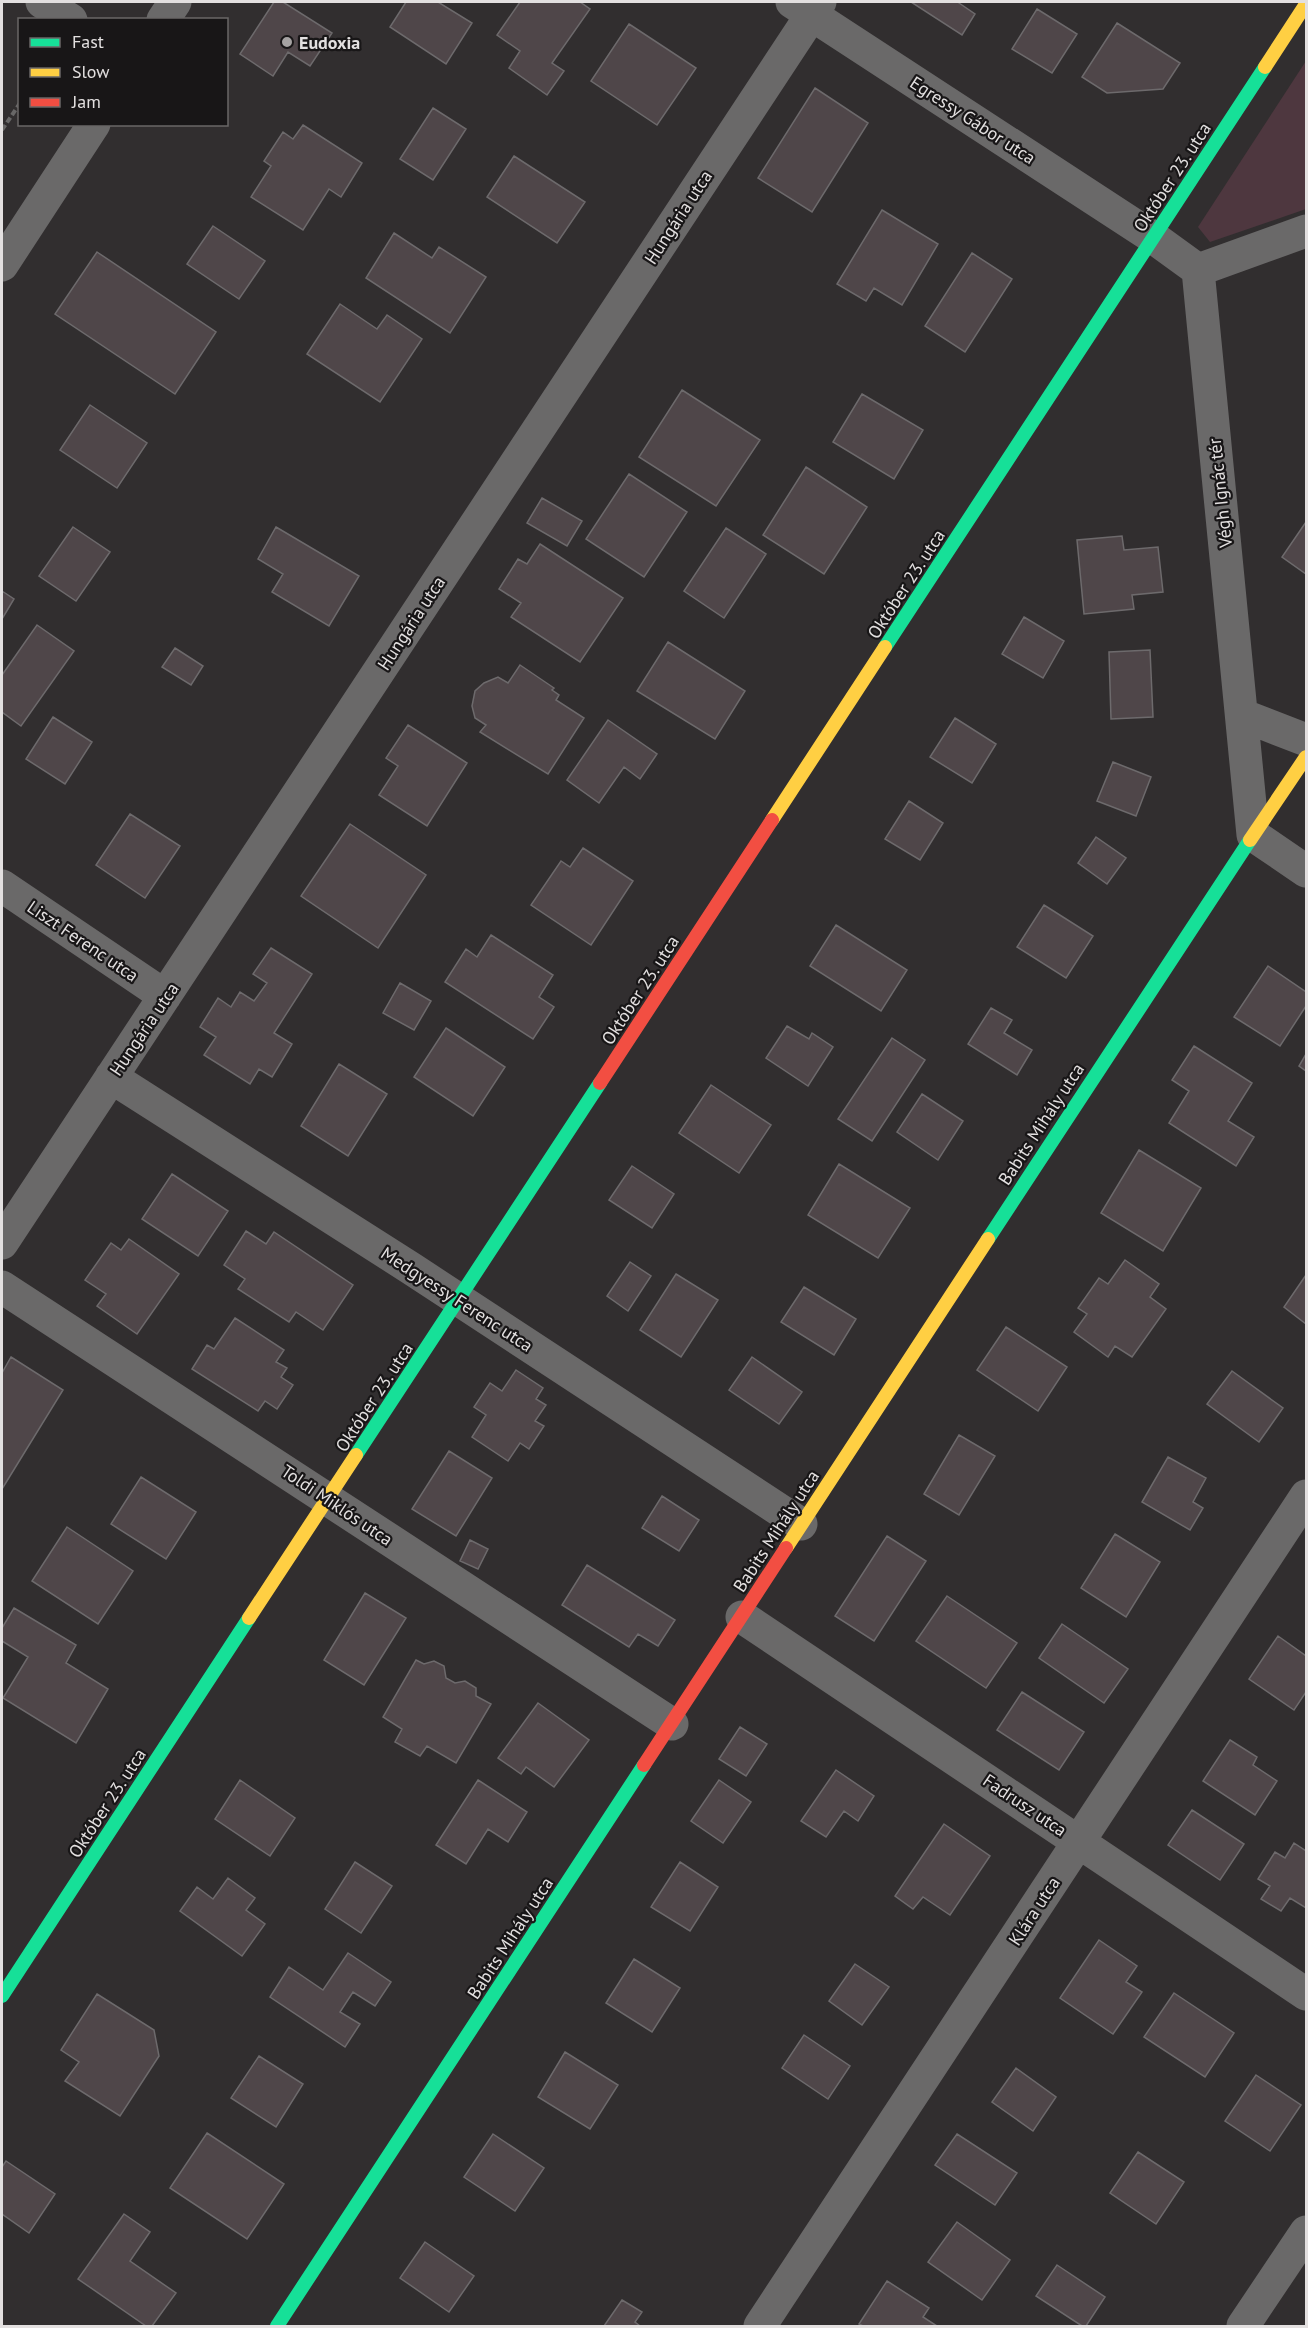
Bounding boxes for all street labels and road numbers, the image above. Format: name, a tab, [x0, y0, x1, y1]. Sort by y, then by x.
street label: Egressy Gábor utca	[906, 71, 1040, 169]
street label: Október 23. utca	[1128, 118, 1216, 236]
street label: Hungária utca	[639, 166, 717, 268]
street label: Végh Ignác tér	[1203, 437, 1237, 550]
street label: Október 23. utca	[862, 525, 950, 643]
street label: Hungária utca	[372, 572, 450, 674]
street label: Liszt Ferenc utca	[23, 895, 143, 987]
street label: Október 23. utca	[596, 931, 684, 1049]
street label: Hungária utca	[104, 978, 184, 1080]
street label: Babits Mihály utca	[993, 1059, 1089, 1189]
street label: Medgyessy Ferenc utca	[377, 1241, 537, 1357]
street label: Október 23. utca	[330, 1338, 418, 1456]
street label: Toldi Miklós utca	[277, 1459, 397, 1551]
street label: Babits Mihály utca	[728, 1466, 824, 1596]
street label: Október 23. utca	[63, 1744, 151, 1862]
street label: Fadrusz utca	[979, 1769, 1071, 1841]
street label: Klára utca	[1003, 1872, 1065, 1950]
street label: Babits Mihály utca	[462, 1873, 558, 2003]

